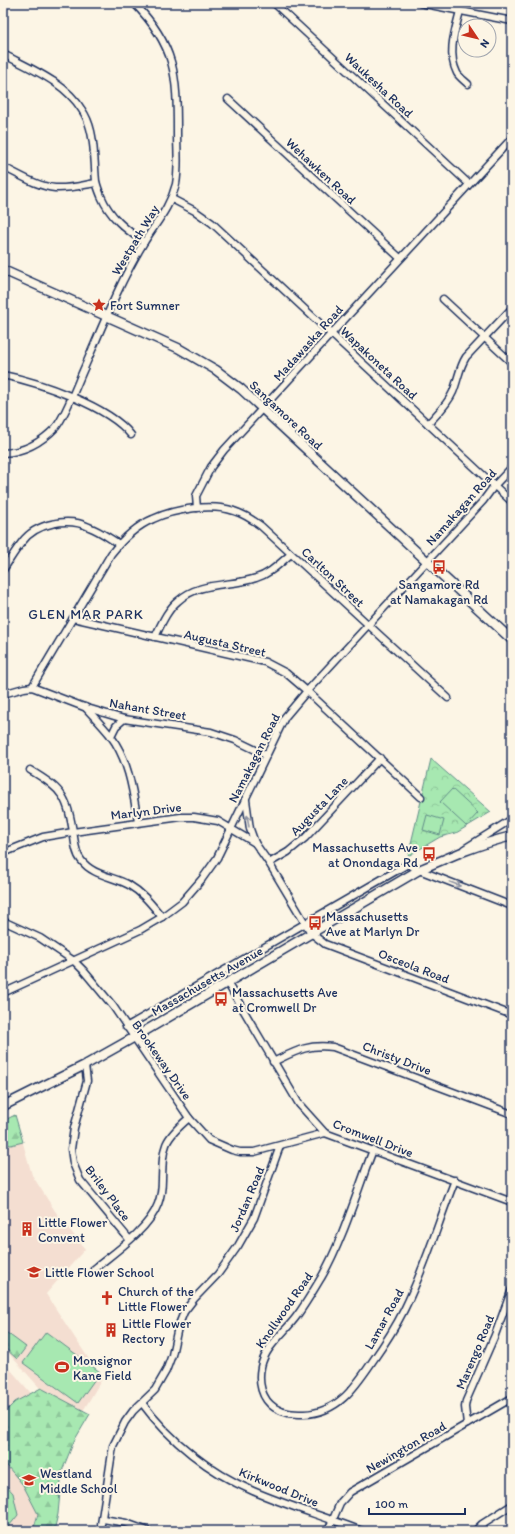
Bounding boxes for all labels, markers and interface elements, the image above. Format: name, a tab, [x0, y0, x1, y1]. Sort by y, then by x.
north arrow	[457, 18, 497, 58]
text: N	[477, 37, 492, 50]
street label: Waukesha Road	[342, 49, 416, 121]
street label: Wehawken Road	[283, 135, 359, 207]
street label: Westpath Way	[108, 202, 162, 278]
place icon: Fort Sumner	[91, 297, 107, 313]
place label: Fort Sumner	[110, 298, 180, 313]
street label: Madawaska Road	[270, 302, 346, 384]
street label: Wapakoneta Road	[337, 323, 421, 403]
street label: Sangamore Road	[246, 377, 326, 453]
street label: Namakagan Road	[423, 465, 499, 548]
street label: Carlton Street	[298, 544, 368, 610]
bus stop icon: Sangamore Rd at Namakagan Rd	[431, 559, 447, 575]
place label: Sangamore Rd at Namakagan Rd	[390, 577, 488, 607]
district label: GLEN MAR PARK	[28, 606, 144, 623]
street label: Augusta Street	[182, 626, 268, 660]
street label: Nahant Street	[108, 695, 188, 723]
street label: Namakagan Road	[225, 711, 283, 805]
street label: Augusta Lane	[287, 773, 351, 839]
street label: Marlyn Drive	[110, 799, 182, 823]
one-way arrow	[244, 815, 252, 828]
place label: Massachusetts Ave at Onondaga Rd	[312, 840, 418, 870]
bus stop icon: Massachusetts Ave at Onondaga Rd	[421, 846, 437, 862]
one-way arrow	[449, 880, 461, 888]
place label: Massachusetts Ave at Marlyn Dr	[326, 909, 420, 939]
bus stop icon: Massachusetts Ave at Marlyn Dr	[307, 915, 323, 931]
street label: Massachusetts Avenue	[149, 943, 265, 1019]
street label: Osceola Road	[376, 946, 452, 986]
place label: Massachusetts Ave at Cromwell Dr	[232, 985, 338, 1015]
bus stop icon: Massachusetts Ave at Cromwell Dr	[213, 991, 229, 1007]
street label: Brookeway Drive	[129, 1017, 195, 1103]
street label: Christy Drive	[360, 1038, 434, 1078]
street label: Cromwell Drive	[331, 1116, 415, 1160]
street label: Briley Place	[82, 1162, 134, 1224]
street label: Jordan Road	[226, 1164, 268, 1234]
place label: Little Flower Convent	[38, 1215, 108, 1245]
building icon: Little Flower Convent	[19, 1221, 35, 1237]
school or university icon: Little Flower School	[26, 1264, 42, 1280]
place label: Little Flower School	[45, 1265, 154, 1280]
street label: Knollwood Road	[252, 1269, 316, 1351]
place label: Church of the Little Flower	[118, 1284, 194, 1314]
street label: Lamar Road	[361, 1286, 407, 1352]
church icon: Church of the Little Flower	[99, 1290, 115, 1306]
street label: Marengo Road	[453, 1312, 497, 1392]
place label: Little Flower Rectory	[122, 1316, 192, 1346]
building icon: Little Flower Rectory	[103, 1322, 119, 1338]
place label: Monsignor Kane Field	[73, 1353, 132, 1383]
sports icon: Monsignor Kane Field	[54, 1359, 70, 1375]
street label: Newington Road	[363, 1418, 449, 1476]
street label: Kirkwood Drive	[237, 1464, 321, 1510]
place label: Westland Middle School	[40, 1466, 118, 1496]
school or university icon: Westland Middle School	[21, 1472, 37, 1488]
scale bar	[369, 1490, 465, 1516]
text: 100 m	[375, 1497, 408, 1511]

